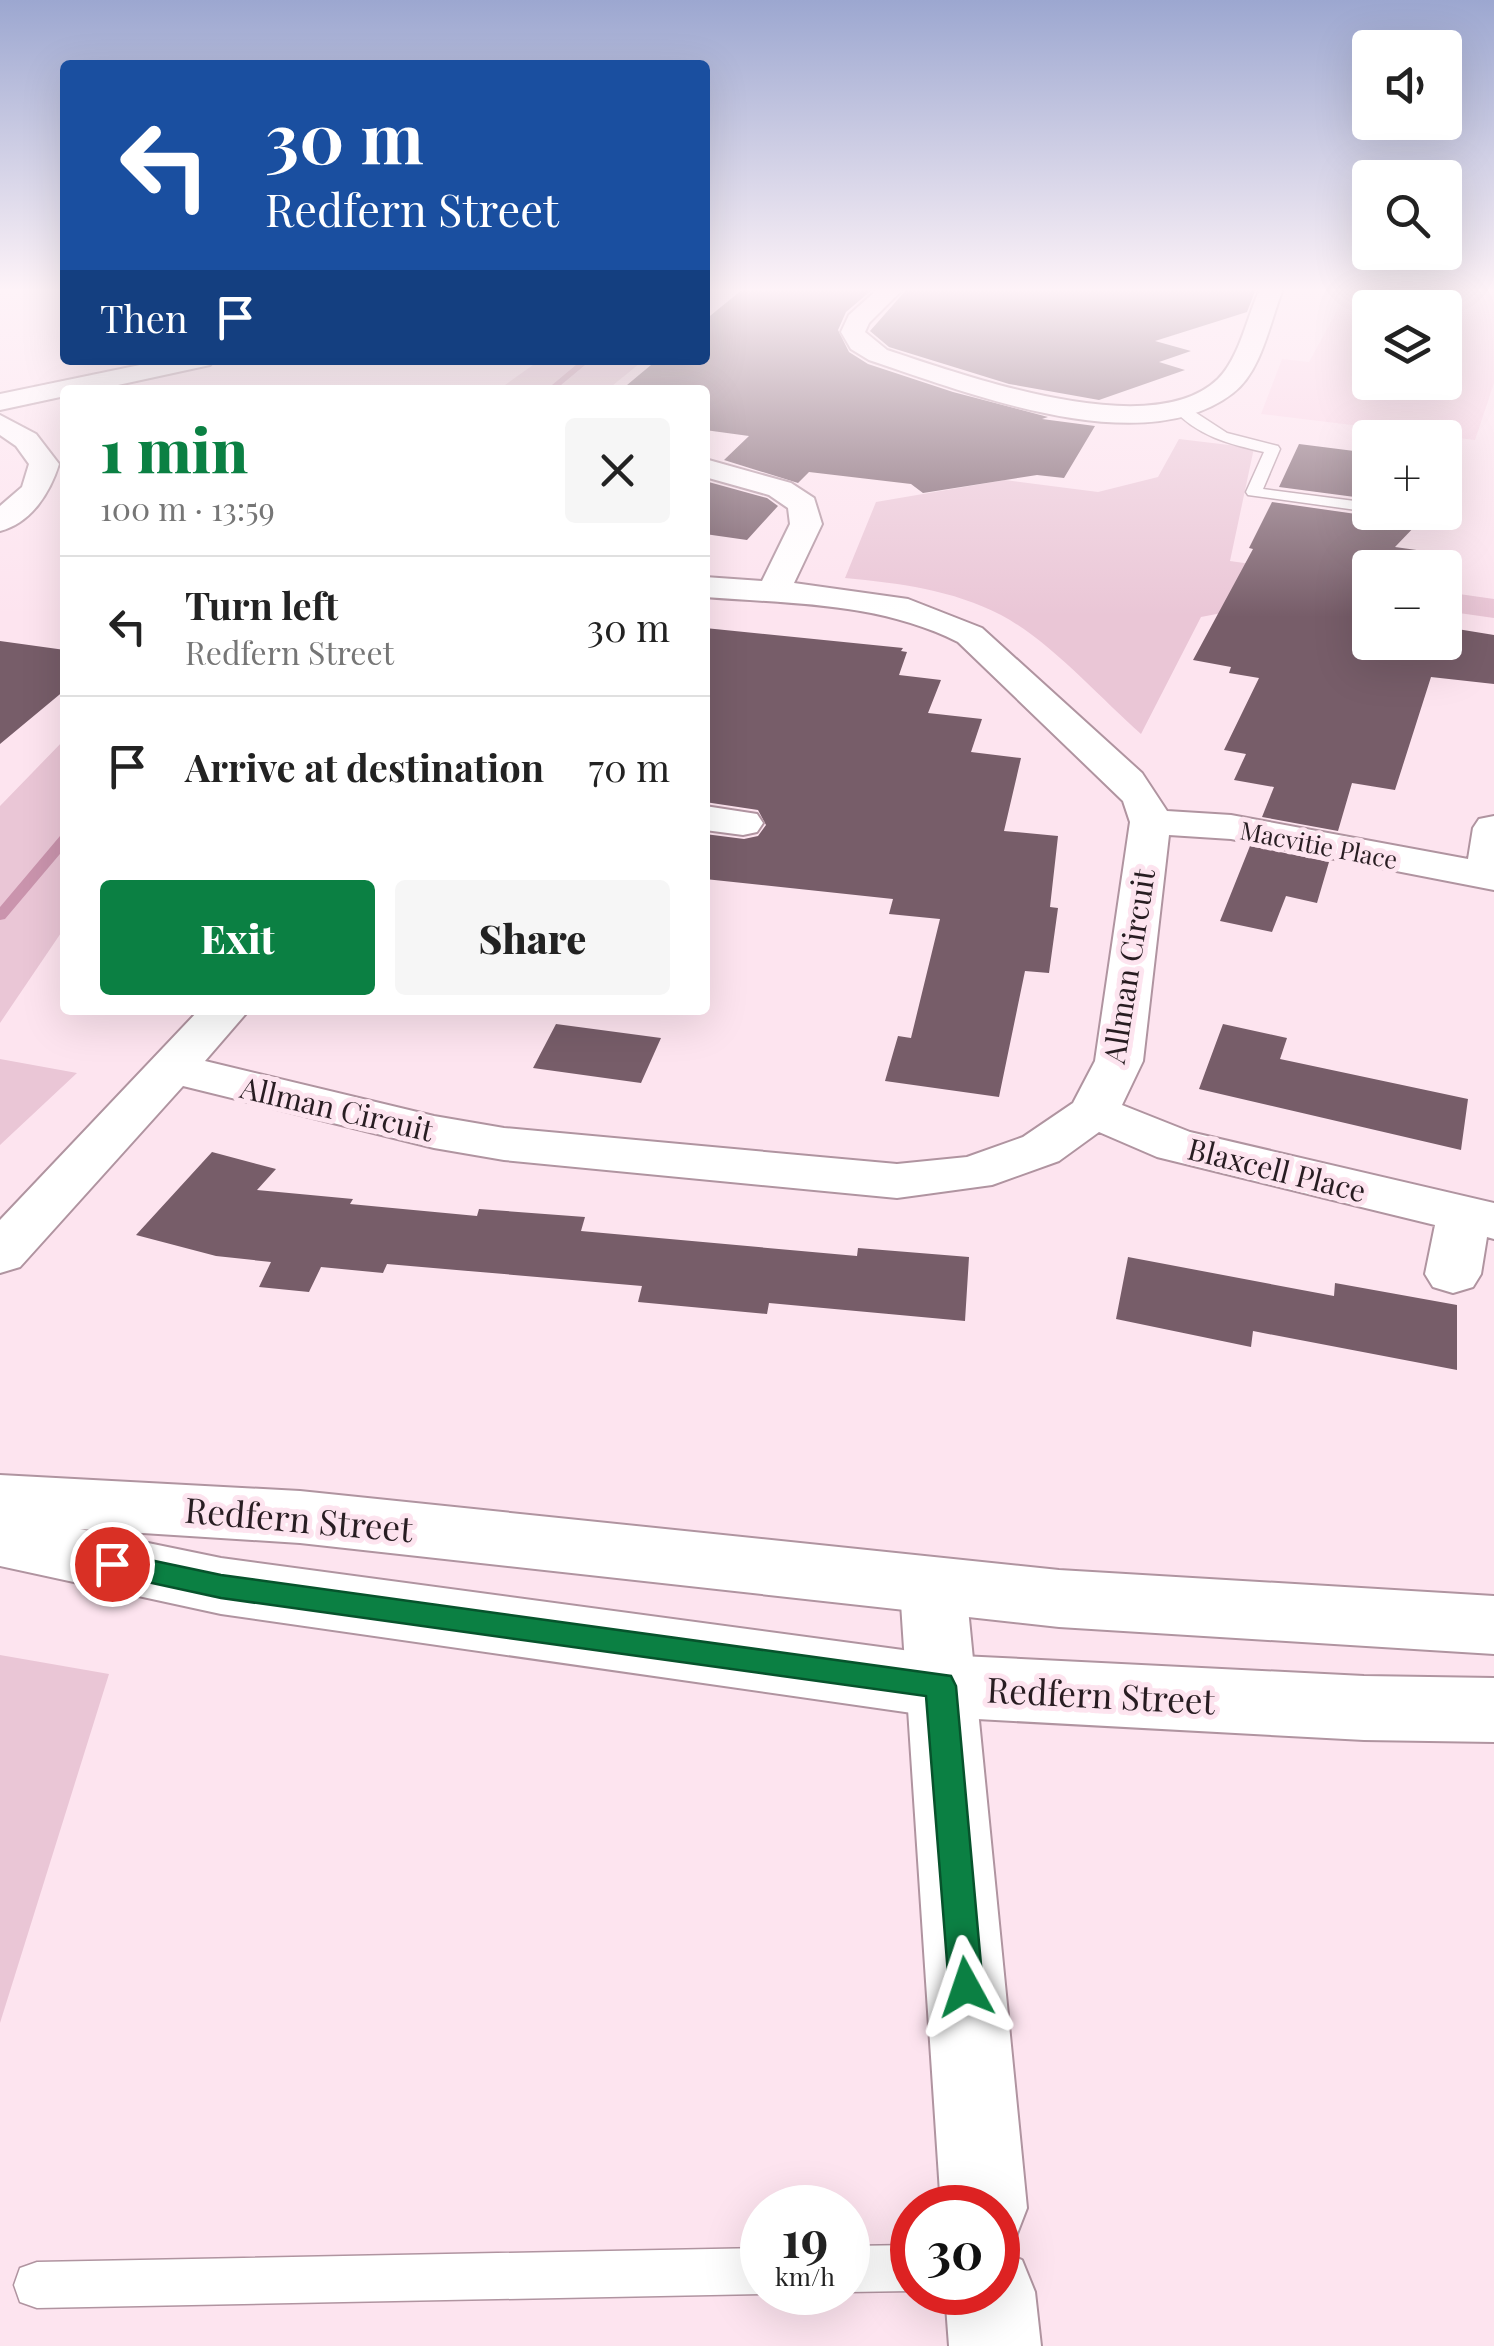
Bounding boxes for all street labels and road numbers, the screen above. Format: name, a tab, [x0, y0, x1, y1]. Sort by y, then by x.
street label: Macvitie Place	[1237, 813, 1401, 875]
street label: Allman Circuit	[1093, 865, 1163, 1067]
street label: Allman Circuit	[236, 1066, 438, 1150]
street label: Blaxcell Place	[1184, 1128, 1370, 1210]
street label: Redfern Street	[183, 1485, 416, 1551]
street label: Redfern Street	[986, 1665, 1217, 1723]

